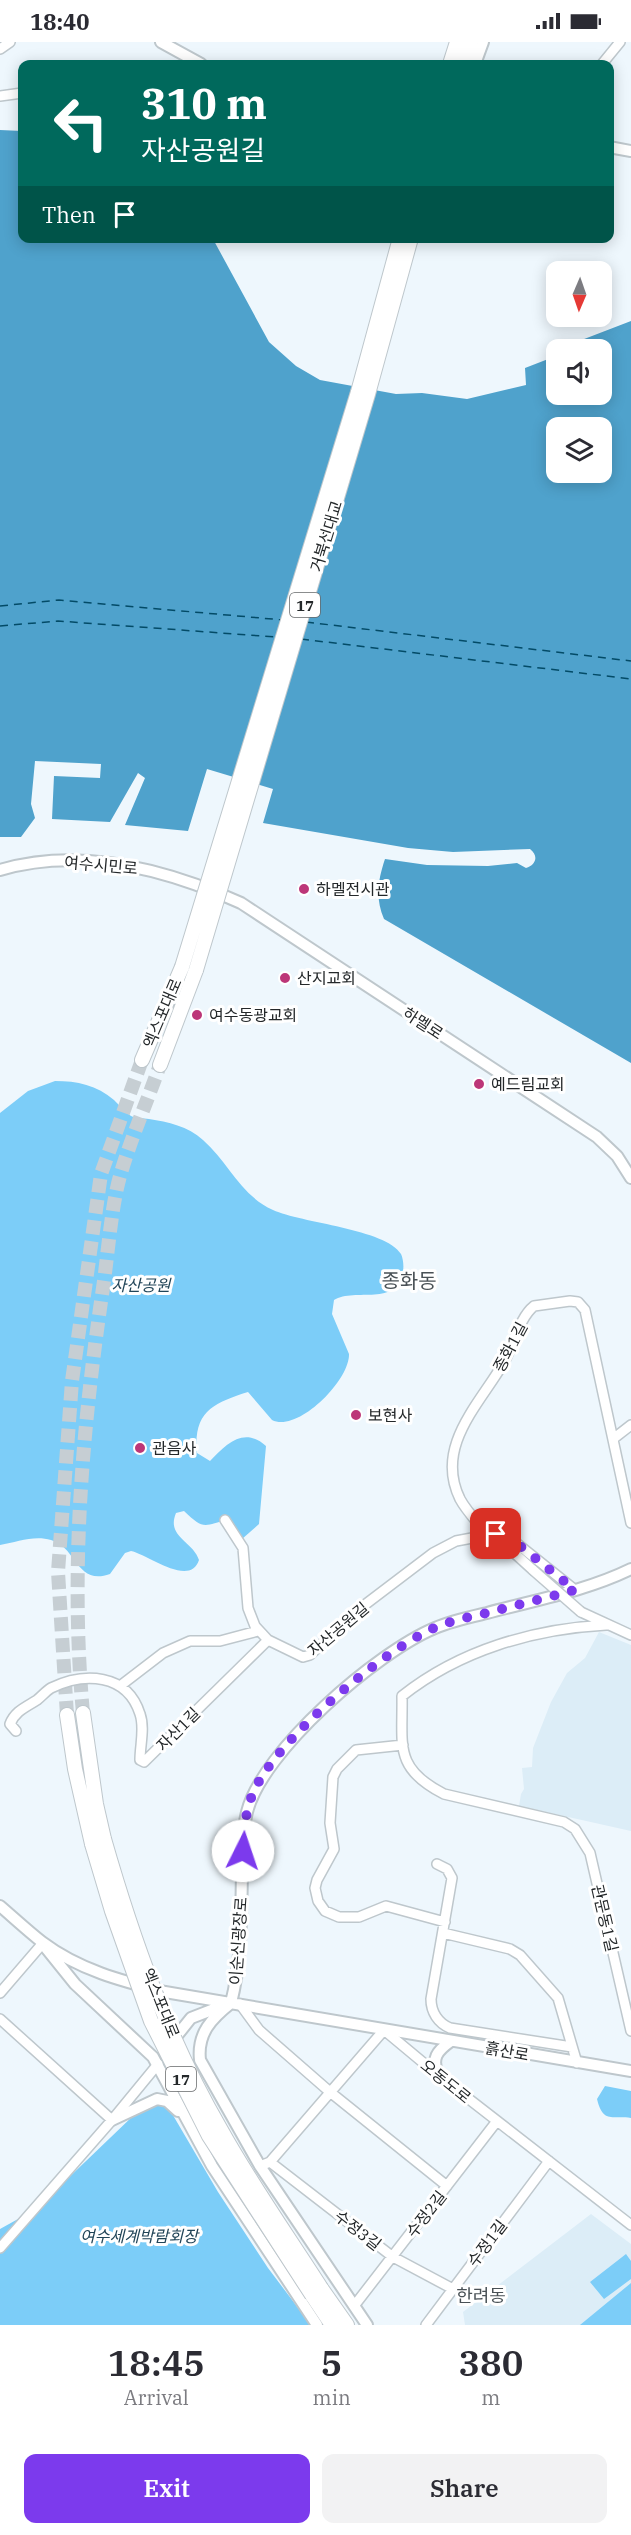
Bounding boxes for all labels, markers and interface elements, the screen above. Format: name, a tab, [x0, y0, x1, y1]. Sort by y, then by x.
text: 18:40	[30, 7, 89, 36]
text: 310 m	[141, 76, 267, 131]
icon: left	[42, 84, 120, 162]
text: 자산공원길	[141, 132, 265, 167]
icon: arrive	[108, 198, 141, 231]
text: Then	[42, 200, 96, 229]
north arrow	[546, 261, 612, 327]
map controls	[546, 261, 612, 483]
button: sound	[546, 339, 612, 405]
button: layers	[546, 417, 612, 483]
street label: 거북선대교	[306, 498, 346, 574]
road number: 17	[290, 593, 320, 617]
street label: 여수시민로	[63, 852, 139, 878]
place label: 하멜전시관	[316, 879, 390, 899]
marker: 하멜전시관	[297, 882, 311, 896]
place label: 산지교회	[297, 968, 356, 988]
marker: 산지교회	[278, 971, 292, 985]
street label: 엑스포대로	[138, 975, 186, 1051]
street label: 하멜로	[399, 1003, 447, 1044]
place label: 여수동광교회	[209, 1005, 297, 1025]
marker: 여수동광교회	[190, 1008, 204, 1022]
place label: 예드림교회	[491, 1074, 565, 1094]
marker: 예드림교회	[472, 1077, 486, 1091]
district label: 종화동	[381, 1267, 437, 1294]
park label: 자산공원	[112, 1275, 172, 1295]
street label: 종화1길	[489, 1319, 531, 1375]
place label: 보현사	[368, 1405, 412, 1425]
marker: 보현사	[349, 1408, 363, 1422]
place label: 관음사	[152, 1438, 196, 1458]
marker: 관음사	[133, 1441, 147, 1455]
pin	[470, 1508, 521, 1559]
icon: arrive	[479, 1517, 512, 1550]
street label: 자산공원길	[303, 1598, 373, 1660]
street label: 자산1길	[152, 1703, 204, 1755]
position arrow	[211, 1819, 275, 1883]
street label: 관문동1길	[588, 1882, 622, 1954]
street label: 이순신광장로	[225, 1896, 251, 1986]
street label: 엑스포대로	[138, 1965, 184, 2041]
street label: 흙산로	[484, 2037, 531, 2065]
street label: 오동도로	[417, 2055, 475, 2107]
road number: 17	[166, 2067, 196, 2091]
street label: 수정2길	[402, 2187, 450, 2241]
street label: 수정3길	[331, 2206, 385, 2254]
street label: 수정1길	[463, 2216, 511, 2270]
park label: 여수세계박람회장	[80, 2226, 200, 2246]
district label: 한려동	[456, 2284, 506, 2307]
text: 18:45	[108, 2339, 205, 2386]
text: 5	[321, 2339, 342, 2386]
text: 380	[458, 2339, 523, 2386]
text: Arrival	[124, 2384, 189, 2411]
text: min	[313, 2384, 351, 2411]
text: m	[481, 2384, 500, 2411]
button: Exit	[24, 2454, 310, 2523]
button: Share	[322, 2454, 607, 2523]

